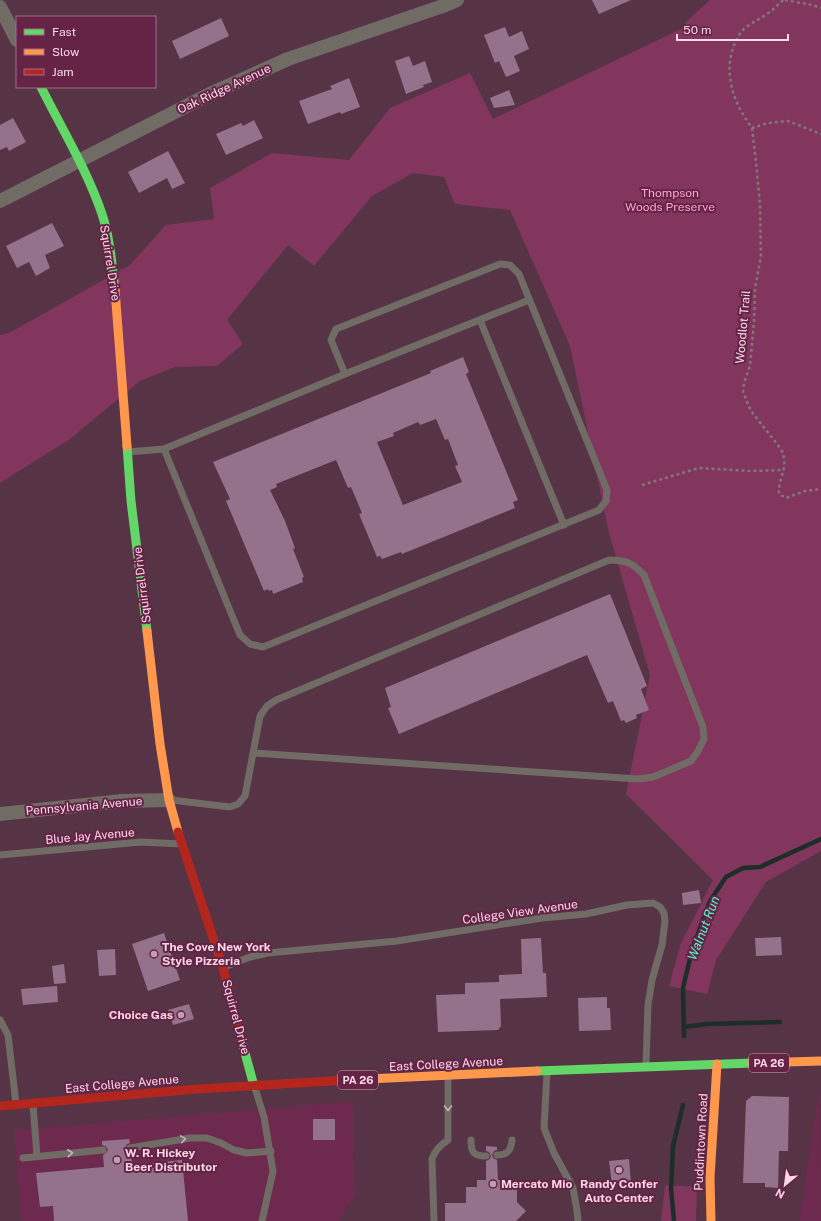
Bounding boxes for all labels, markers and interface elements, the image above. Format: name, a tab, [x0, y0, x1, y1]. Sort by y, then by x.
legend	[16, 16, 156, 88]
scale bar	[677, 16, 788, 42]
text: 50 m	[683, 23, 711, 37]
text: Fast	[52, 25, 77, 39]
text: Slow	[52, 45, 80, 59]
street label: Oak Ridge Avenue	[175, 61, 273, 117]
text: Jam	[52, 65, 74, 79]
park label: Thompson Woods Preserve	[625, 186, 715, 214]
street label: Squirrel Drive	[97, 224, 123, 302]
street label: Woodlot Trail	[733, 289, 753, 364]
street label: Squirrel Drive	[130, 546, 154, 624]
street label: Pennsylvania Avenue	[25, 794, 143, 818]
street label: Blue Jay Avenue	[45, 825, 135, 847]
water label: Walnut Run	[684, 894, 723, 962]
street label: College View Avenue	[461, 897, 579, 927]
place label: The Cove New York Style Pizzeria	[162, 940, 271, 968]
marker: The Cove New York Style Pizzeria	[149, 949, 159, 959]
street label: Squirrel Drive	[219, 978, 253, 1056]
place label: Choice Gas	[109, 1008, 173, 1022]
marker: Choice Gas	[176, 1010, 186, 1020]
street label: East College Avenue	[389, 1054, 504, 1074]
road number: PA 26	[749, 1054, 789, 1072]
road number: PA 26	[338, 1071, 378, 1089]
street label: East College Avenue	[65, 1072, 180, 1096]
street label: Puddintown Road	[691, 1093, 711, 1191]
one-way arrow	[444, 1105, 452, 1111]
one-way arrow	[179, 1135, 186, 1144]
place label: W. R. Hickey Beer Distributor	[125, 1146, 217, 1174]
one-way arrow	[67, 1149, 73, 1158]
marker: W. R. Hickey Beer Distributor	[112, 1155, 122, 1165]
marker: Randy Confer Auto Center	[614, 1165, 624, 1175]
north arrow	[765, 1165, 805, 1205]
place label: Mercato Mio	[501, 1177, 572, 1191]
place label: Randy Confer Auto Center	[580, 1177, 658, 1205]
marker: Mercato Mio	[488, 1179, 498, 1189]
text: N	[773, 1186, 787, 1201]

